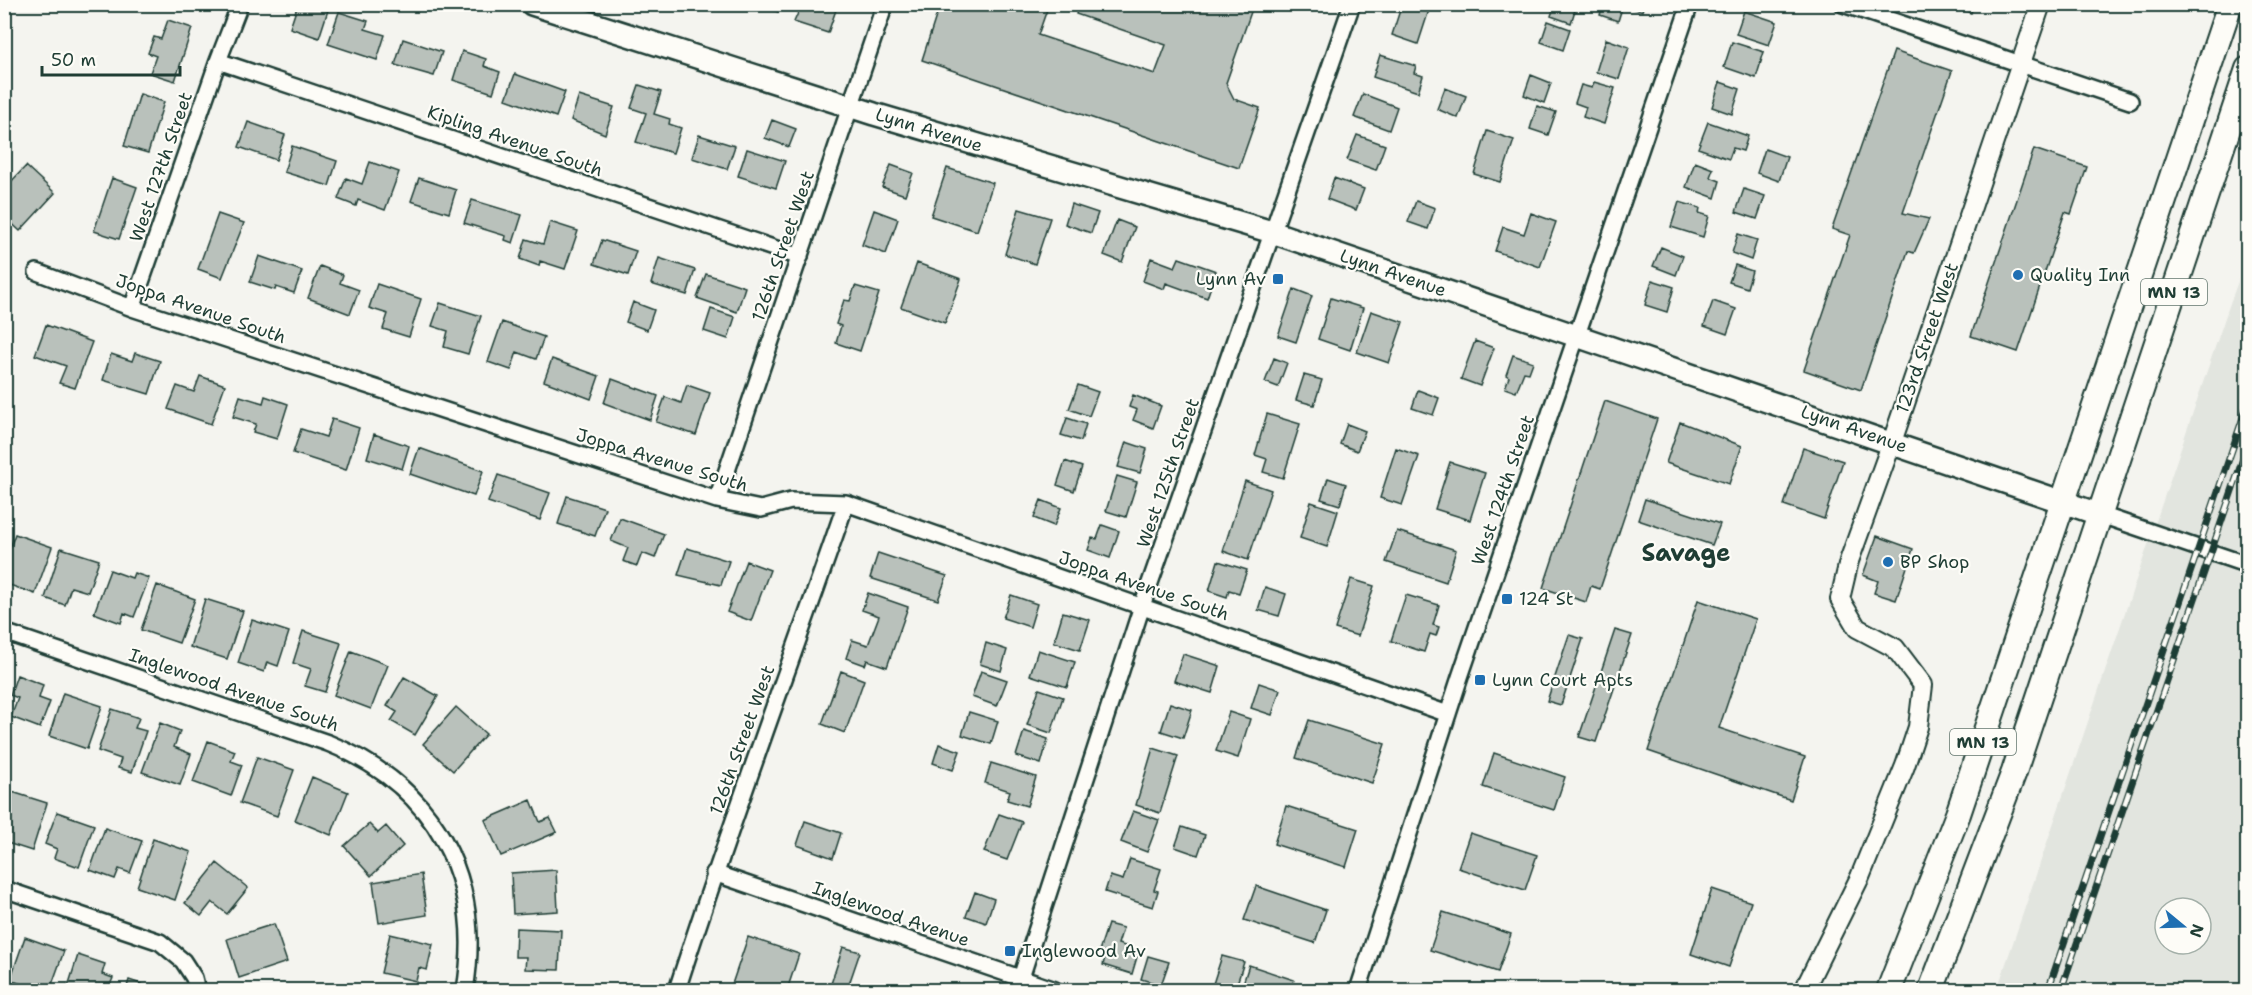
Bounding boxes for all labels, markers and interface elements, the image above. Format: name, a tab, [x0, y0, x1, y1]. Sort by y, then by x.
scale bar	[42, 39, 180, 77]
text: 50 m	[51, 48, 96, 72]
street label: West 127th Street	[124, 89, 198, 245]
street label: Kipling Avenue South	[424, 100, 606, 182]
street label: Lynn Avenue	[872, 102, 986, 158]
street label: 126th Street West	[746, 167, 820, 324]
street label: Lynn Avenue	[1337, 244, 1449, 302]
street label: 123rd Street West	[1890, 259, 1964, 416]
place label: Quality Inn	[2030, 263, 2130, 287]
place label: Lynn Av	[1196, 267, 1266, 291]
marker: Quality Inn	[2011, 268, 2025, 282]
street label: Joppa Avenue South	[113, 269, 289, 349]
marker: Lynn Av	[1271, 272, 1285, 286]
road number: MN 13	[2141, 279, 2207, 305]
street label: West 125th Street	[1131, 395, 1205, 551]
street label: Lynn Avenue	[1798, 400, 1910, 458]
street label: West 124th Street	[1466, 411, 1540, 568]
street label: Joppa Avenue South	[573, 422, 751, 498]
district label: Savage	[1642, 537, 1730, 569]
street label: Joppa Avenue South	[1056, 546, 1232, 626]
place label: BP Shop	[1900, 550, 1969, 574]
marker: BP Shop	[1881, 555, 1895, 569]
place label: 124 St	[1519, 587, 1574, 611]
marker: 124 St	[1500, 592, 1514, 606]
street label: Inglewood Avenue South	[126, 643, 342, 737]
street label: 126th Street West	[704, 662, 780, 818]
place label: Lynn Court Apts	[1492, 668, 1633, 692]
marker: Lynn Court Apts	[1473, 673, 1487, 687]
road number: MN 13	[1950, 729, 2016, 755]
street label: Inglewood Avenue	[809, 876, 973, 952]
north arrow	[2153, 896, 2213, 956]
text: N	[2185, 921, 2209, 940]
place label: Inglewood Av	[1022, 939, 1146, 963]
marker: Inglewood Av	[1003, 944, 1017, 958]

